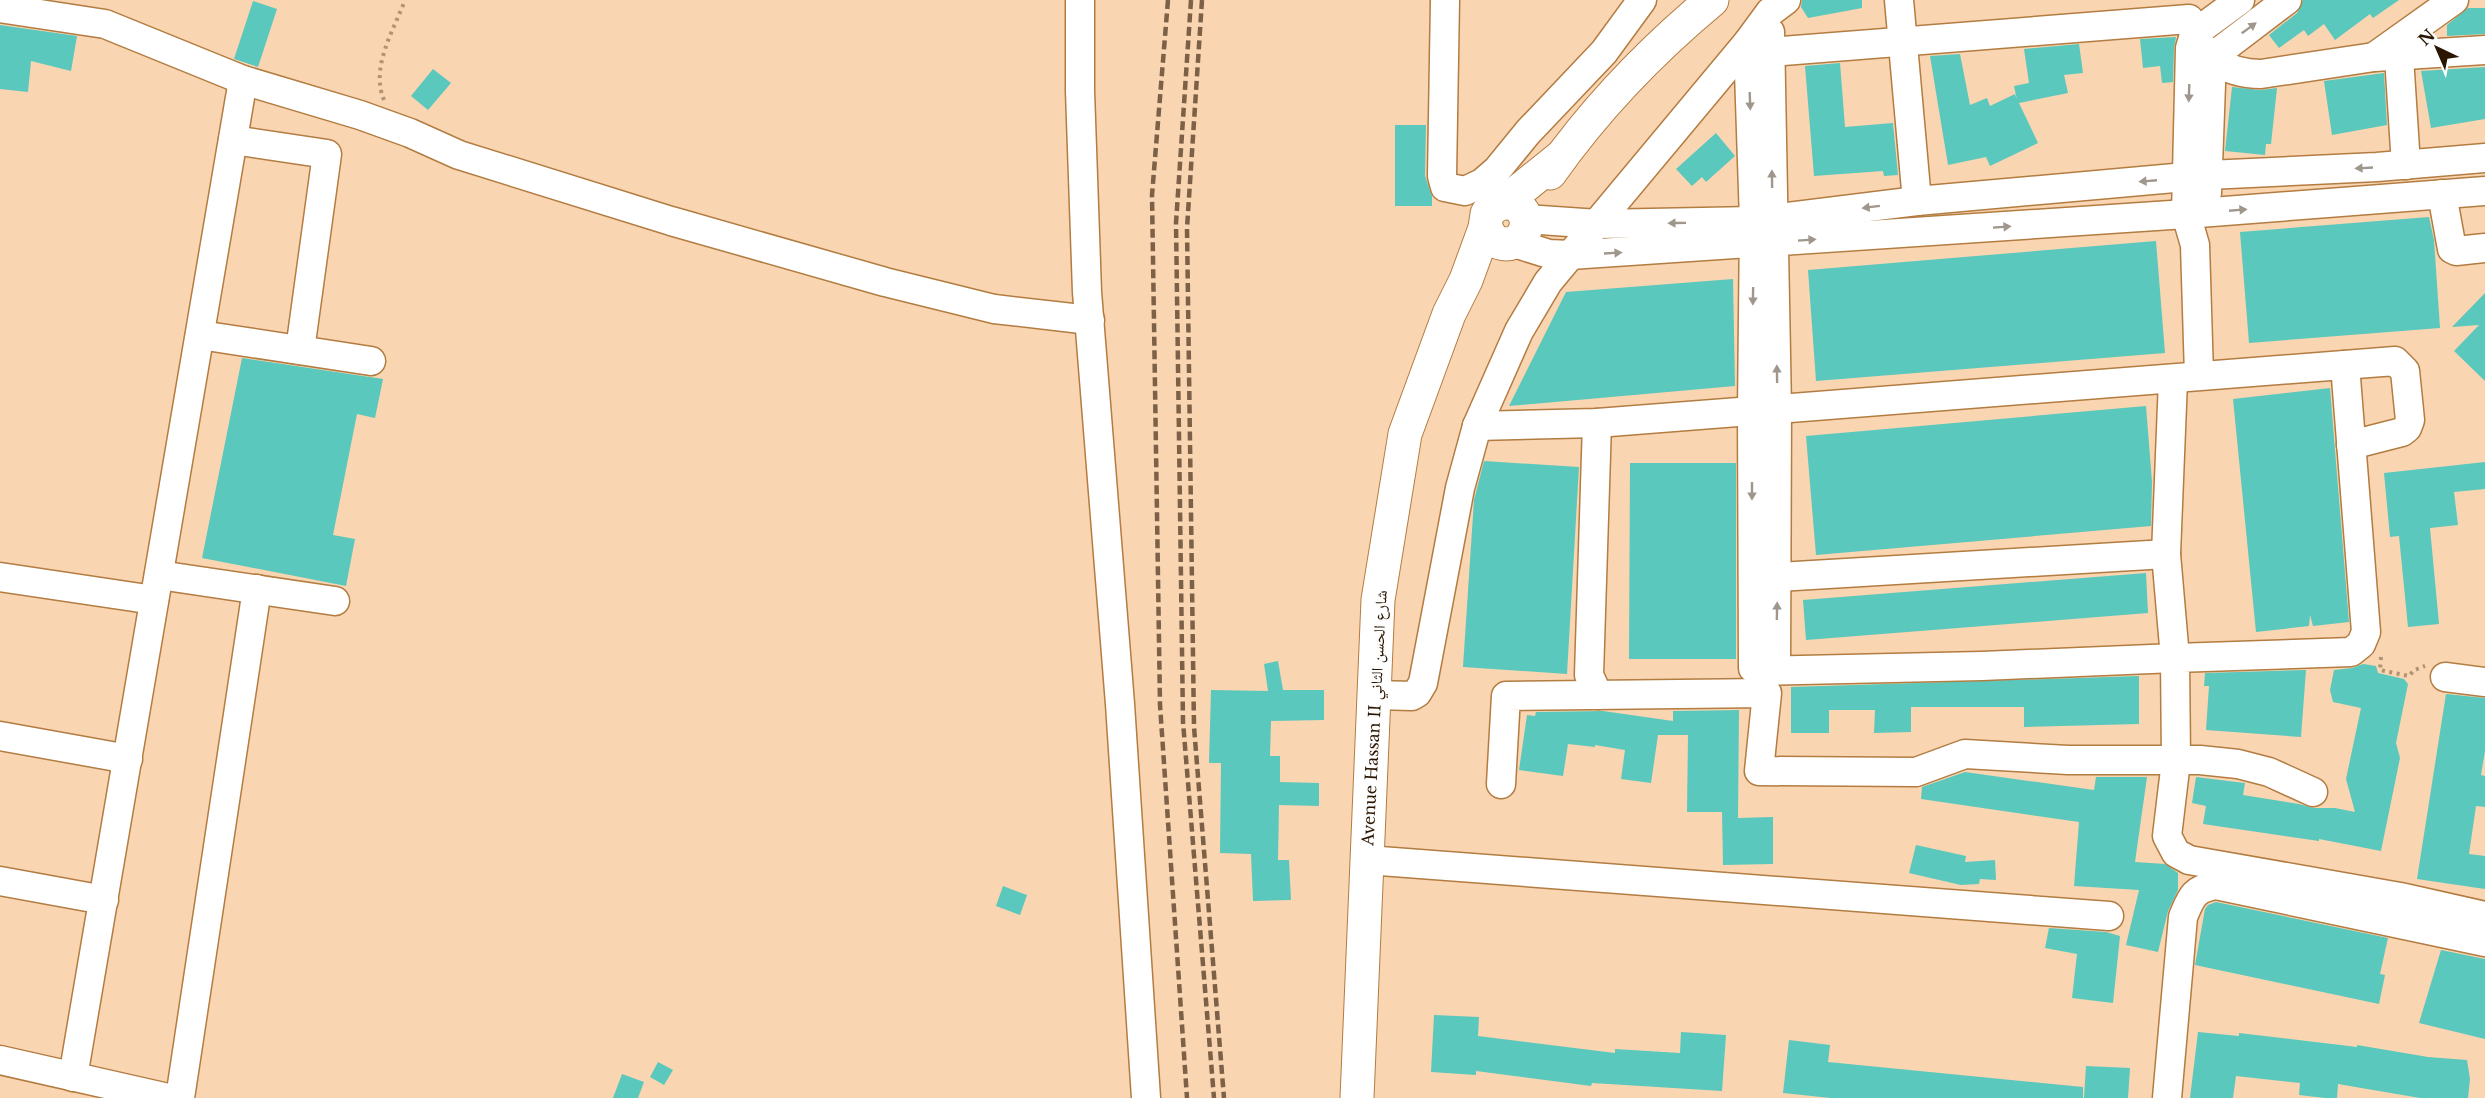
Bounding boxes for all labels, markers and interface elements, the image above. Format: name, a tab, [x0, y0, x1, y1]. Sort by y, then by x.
north arrow	[2407, 18, 2467, 78]
one-way arrow	[2241, 22, 2257, 34]
text: N	[2414, 25, 2439, 50]
one-way arrow	[2184, 83, 2194, 102]
one-way arrow	[1745, 91, 1755, 110]
one-way arrow	[2354, 163, 2373, 172]
one-way arrow	[1768, 169, 1777, 188]
one-way arrow	[2139, 176, 2158, 186]
one-way arrow	[1861, 202, 1880, 212]
one-way arrow	[2229, 205, 2248, 215]
one-way arrow	[1667, 218, 1686, 227]
one-way arrow	[1992, 222, 2011, 231]
one-way arrow	[1798, 235, 1817, 245]
one-way arrow	[1603, 248, 1622, 257]
one-way arrow	[1748, 286, 1758, 305]
one-way arrow	[1772, 364, 1781, 383]
one-way arrow	[1747, 481, 1757, 500]
street label: Avenue Hassan II شارع الحسن الثاني	[1357, 590, 1394, 847]
one-way arrow	[1773, 601, 1782, 620]

